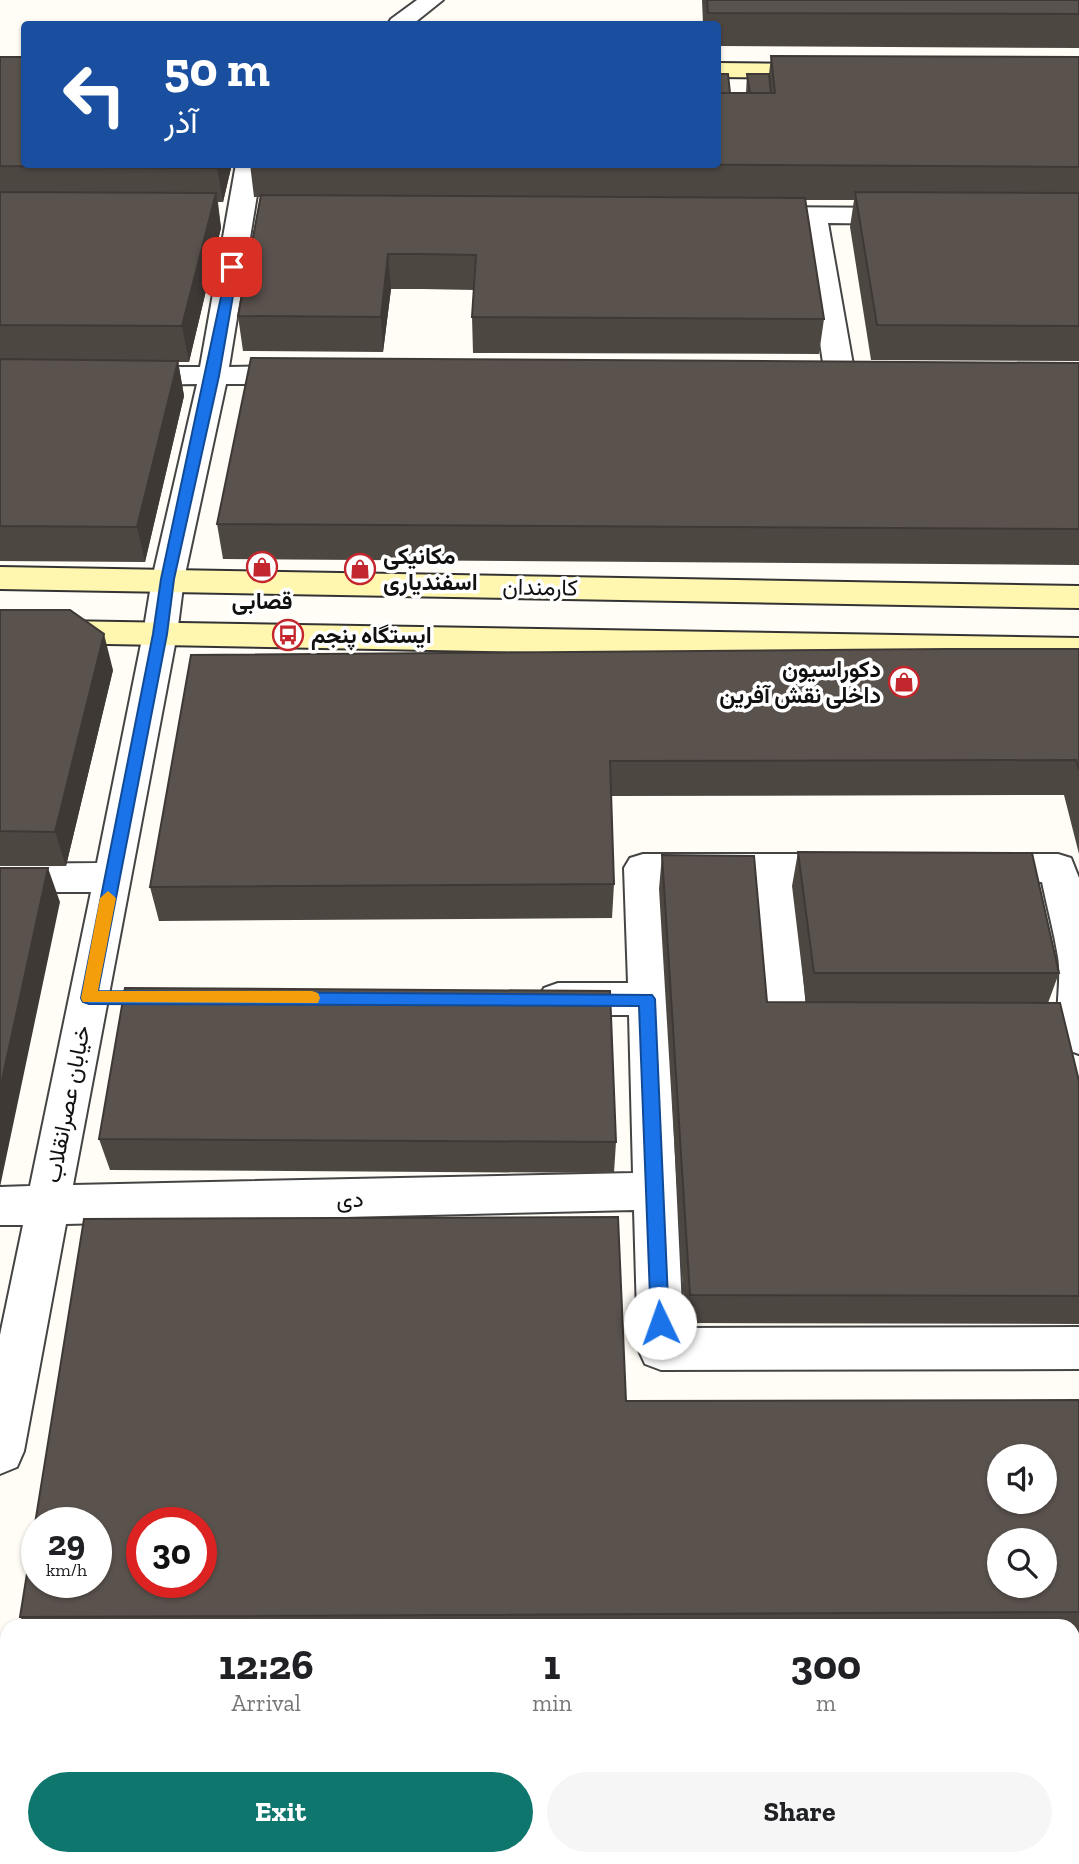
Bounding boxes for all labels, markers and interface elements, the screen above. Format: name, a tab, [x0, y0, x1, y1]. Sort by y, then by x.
text: 50 m	[164, 40, 270, 99]
icon: left	[49, 49, 140, 140]
text: آذر	[164, 103, 198, 141]
pin	[202, 237, 262, 297]
icon: arrive	[213, 248, 251, 286]
place label: مکانیکی اسفندیاری	[383, 542, 478, 597]
shop icon: قصابی	[245, 550, 279, 584]
shop icon: مکانیکی اسفندیاری	[343, 552, 377, 586]
street label: کارمندان	[502, 572, 578, 603]
place label: قصابی	[231, 587, 293, 615]
bus stop icon: ایستگاه پنجم	[271, 618, 305, 652]
place label: ایستگاه پنجم	[311, 621, 432, 651]
place label: دکوراسیون داخلی نقش آفرین	[719, 655, 881, 710]
shop icon: دکوراسیون داخلی نقش آفرین	[887, 665, 921, 699]
street label: خیابان عصرانقلاب	[38, 1023, 97, 1185]
street label: دی	[336, 1185, 364, 1213]
position arrow	[623, 1286, 697, 1360]
map controls	[987, 1444, 1057, 1598]
button: sound	[987, 1444, 1057, 1514]
speed limit sign: 30	[126, 1507, 217, 1598]
text: 29	[48, 1522, 85, 1564]
button: search	[987, 1528, 1057, 1598]
text: km/h	[46, 1559, 87, 1581]
text: 12:26	[219, 1639, 314, 1690]
text: 1	[544, 1639, 561, 1690]
text: 300	[791, 1639, 861, 1690]
text: Arrival	[232, 1689, 301, 1717]
text: min	[532, 1689, 572, 1717]
text: m	[816, 1689, 836, 1717]
button: Exit	[28, 1772, 533, 1852]
button: Share	[547, 1772, 1052, 1852]

